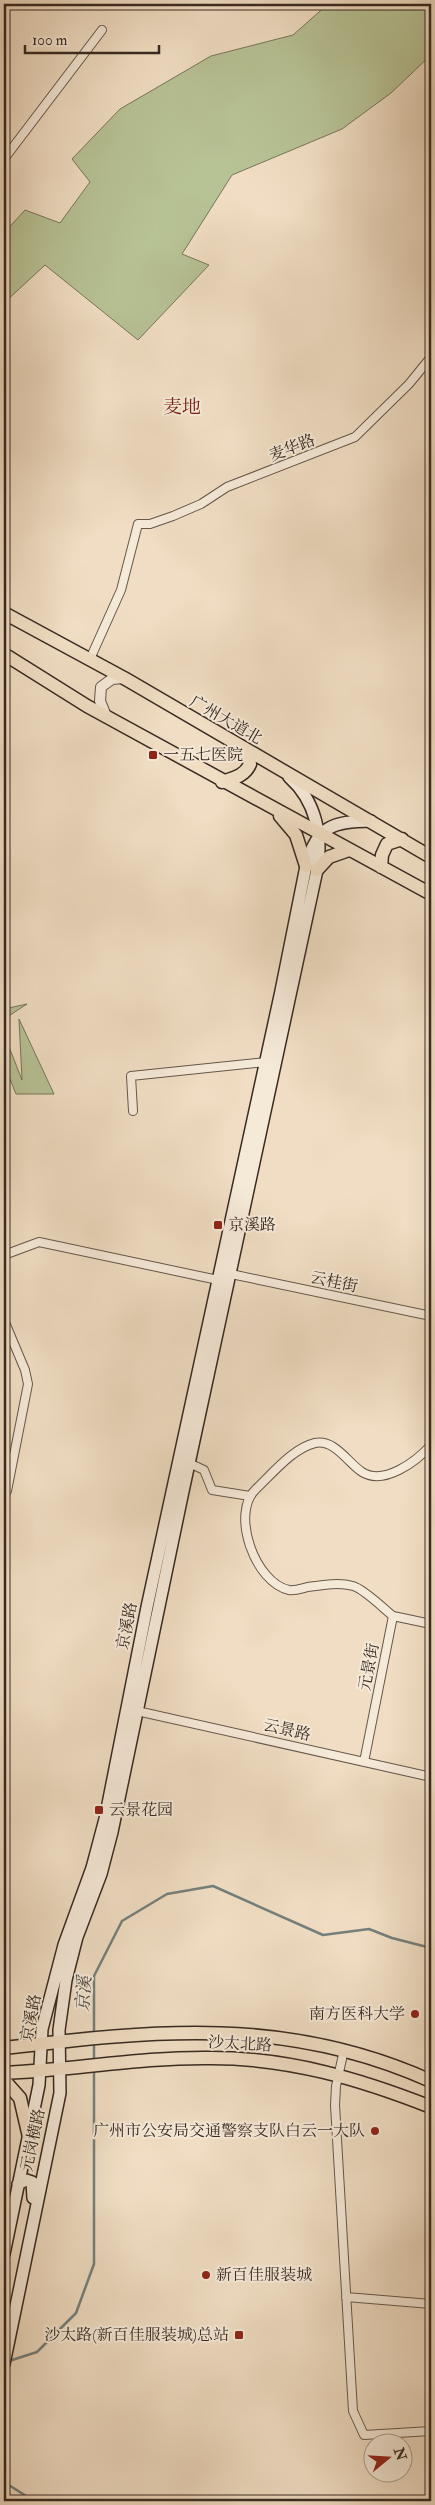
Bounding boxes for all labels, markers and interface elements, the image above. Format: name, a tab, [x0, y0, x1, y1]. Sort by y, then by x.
scale bar	[25, 22, 159, 54]
text: 100 m	[32, 31, 68, 50]
district label: 麦地	[163, 395, 201, 419]
street label: 麦华路	[266, 430, 318, 466]
street label: 广州大道北	[186, 691, 266, 749]
place label: 一五七医院	[163, 745, 243, 765]
marker: 一五七医院	[147, 749, 159, 761]
place label: 京溪路	[228, 1215, 276, 1235]
marker: 京溪路	[212, 1219, 224, 1231]
street label: 云桂街	[308, 1267, 360, 1297]
street label: 京溪路	[113, 1601, 141, 1651]
street label: 元景街	[355, 1642, 383, 1692]
street label: 云景路	[261, 1715, 313, 1745]
place label: 云景花园	[109, 1800, 173, 1820]
marker: 云景花园	[93, 1804, 105, 1816]
water label: 京溪	[71, 1973, 97, 2013]
street label: 京溪路	[17, 1993, 45, 2043]
place label: 南方医科大学	[309, 2004, 405, 2024]
marker: 南方医科大学	[409, 2008, 421, 2020]
street label: 沙太北路	[208, 2032, 272, 2056]
street label: 元岗横路	[17, 2107, 49, 2173]
place label: 广州市公安局交通警察支队白云一大队	[93, 2121, 365, 2141]
marker: 广州市公安局交通警察支队白云一大队	[369, 2125, 381, 2137]
place label: 新百佳服装城	[216, 2265, 312, 2285]
marker: 新百佳服装城	[200, 2269, 212, 2281]
place label: 沙太路(新百佳服装城)总站	[44, 2325, 229, 2345]
marker: 沙太路(新百佳服装城)总站	[233, 2329, 245, 2341]
north arrow	[362, 2432, 412, 2482]
text: N	[390, 2445, 410, 2463]

